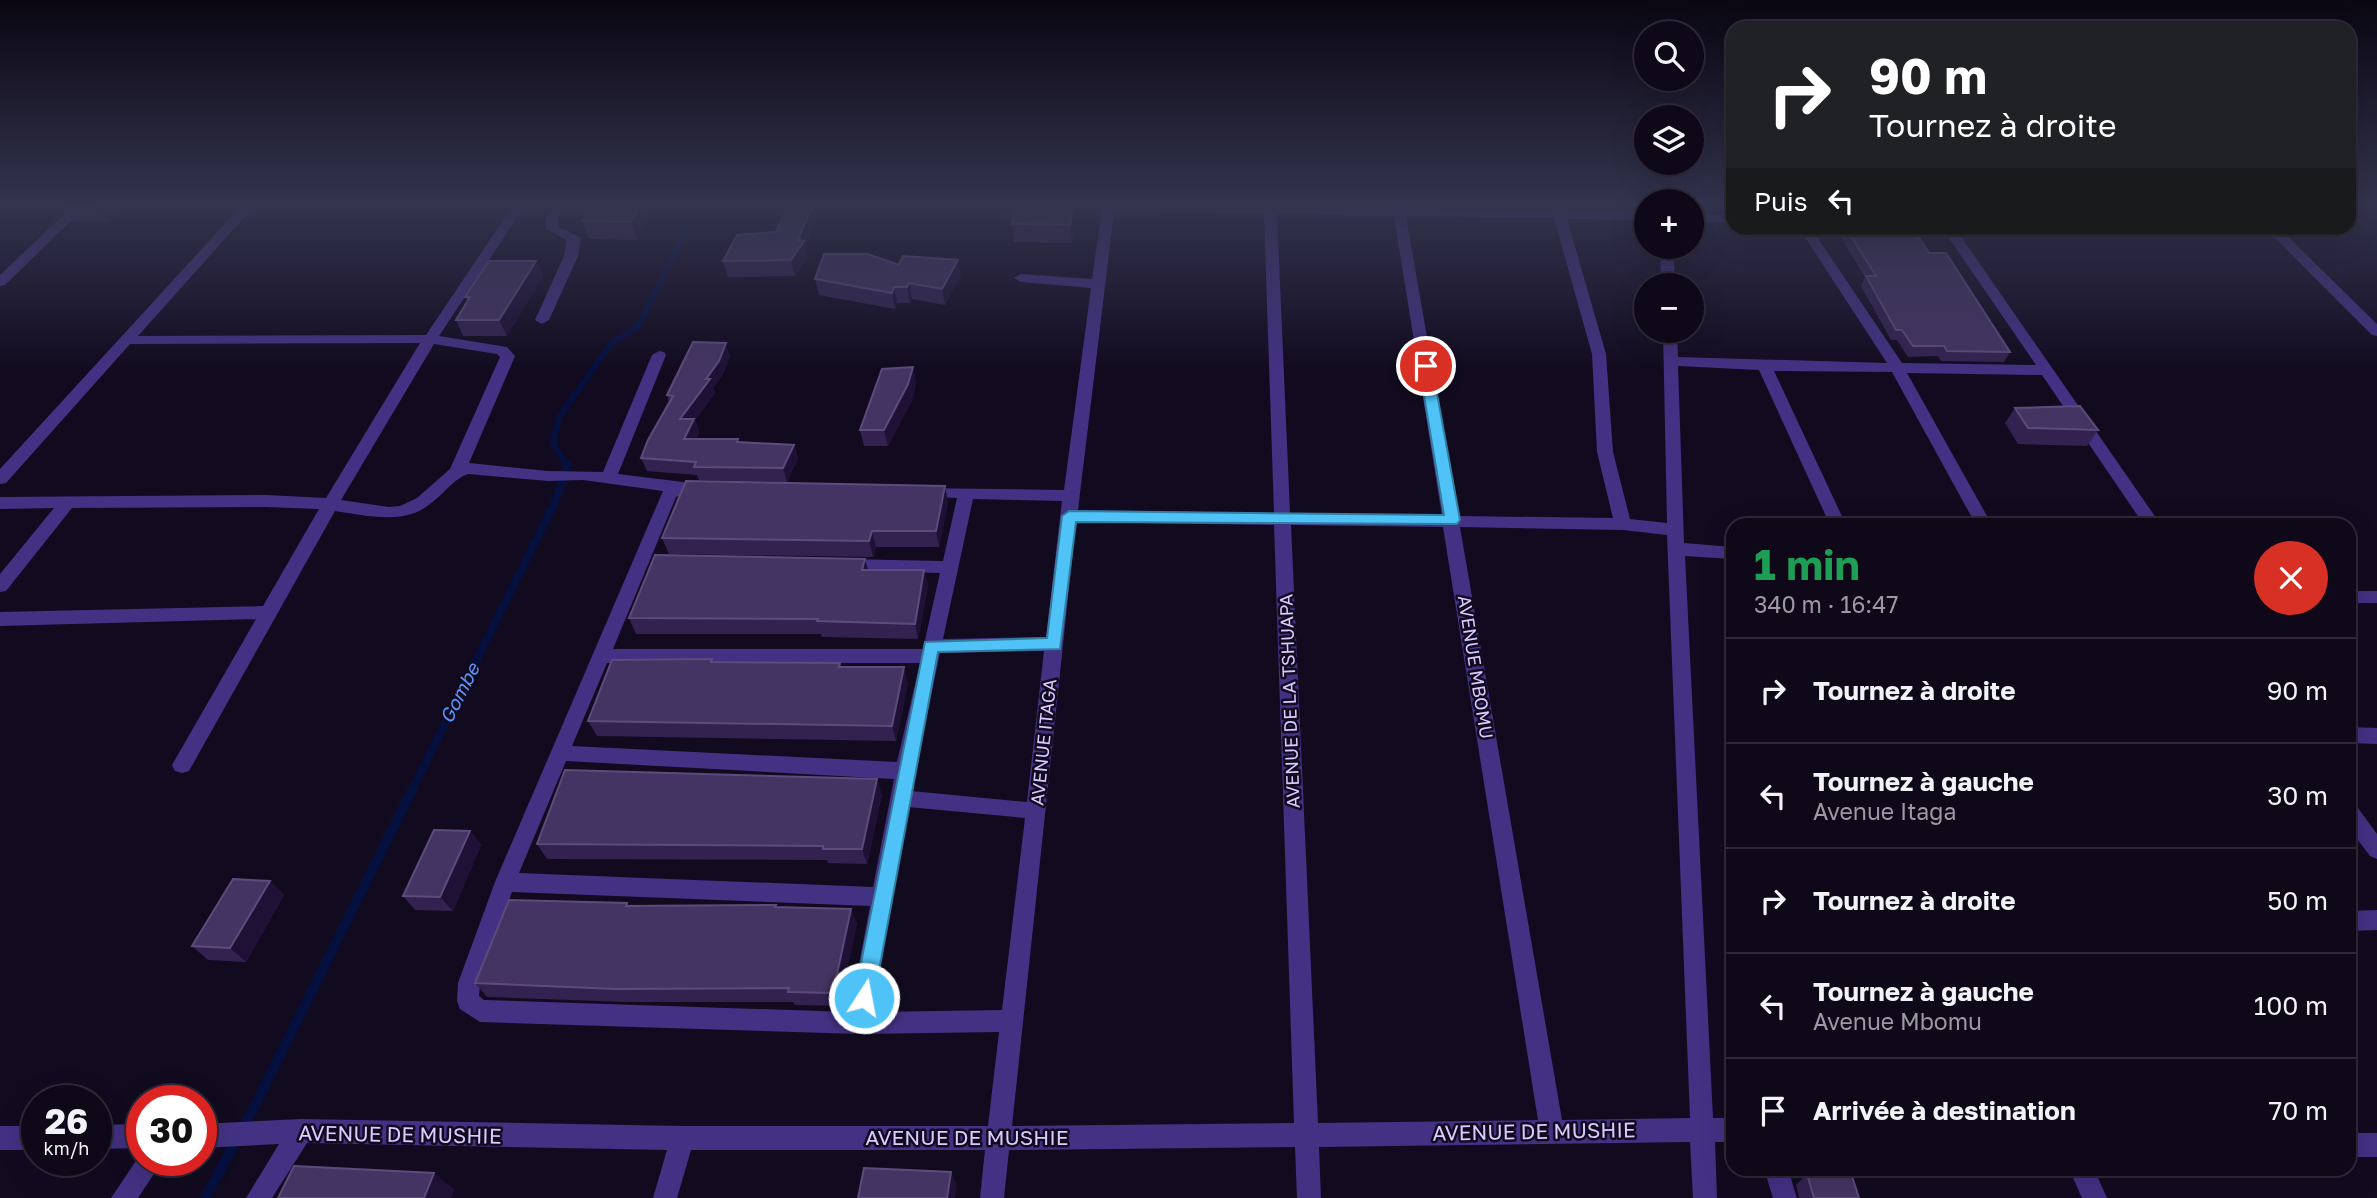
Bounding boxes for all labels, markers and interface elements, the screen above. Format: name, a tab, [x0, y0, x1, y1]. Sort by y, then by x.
map controls	[1634, 21, 1704, 343]
button: search	[1634, 21, 1704, 91]
text: 90 m	[1869, 46, 1987, 105]
icon: right	[1754, 49, 1845, 140]
button: layers	[1634, 105, 1704, 175]
text: Tournez à droite	[1869, 106, 2117, 144]
icon: left	[1822, 182, 1860, 220]
text: Puis	[1754, 186, 1808, 217]
button: +	[1634, 189, 1704, 259]
button: −	[1634, 273, 1704, 343]
pin	[1396, 336, 1456, 396]
icon: arrive	[1407, 347, 1445, 385]
text: 1 min	[1754, 539, 1860, 589]
button: close	[2254, 541, 2328, 615]
text: 340 m · 16:47	[1754, 590, 1898, 618]
street label: AVENUE DE LA TSHUAPA	[1274, 593, 1304, 809]
street label: AVENUE MBOMU	[1454, 594, 1498, 740]
water label: Gombe	[434, 657, 485, 727]
icon: right	[1754, 672, 1792, 710]
text: Tournez à droite	[1813, 675, 2016, 706]
text: 90 m	[2267, 675, 2328, 706]
street label: AVENUE ITAGA	[1025, 678, 1061, 806]
text: Tournez à gauche	[1813, 766, 2034, 797]
icon: left	[1754, 777, 1792, 815]
text: 30 m	[2267, 780, 2328, 811]
text: Avenue Itaga	[1813, 797, 1957, 825]
icon: right	[1754, 882, 1792, 920]
text: Tournez à droite	[1813, 885, 2016, 916]
text: 50 m	[2267, 885, 2328, 916]
position arrow	[827, 961, 901, 1035]
text: Tournez à gauche	[1813, 976, 2034, 1007]
icon: left	[1754, 987, 1792, 1025]
text: 100 m	[2254, 990, 2328, 1021]
text: Avenue Mbomu	[1813, 1007, 1982, 1035]
speed limit sign: 30	[126, 1085, 217, 1176]
icon: arrive	[1754, 1092, 1792, 1130]
text: Arrivée à destination	[1813, 1095, 2076, 1126]
text: 70 m	[2269, 1095, 2328, 1126]
text: 26	[45, 1100, 88, 1142]
street label: AVENUE DE MUSHIE	[1432, 1116, 1636, 1146]
street label: AVENUE DE MUSHIE	[298, 1119, 502, 1149]
street label: AVENUE DE MUSHIE	[865, 1124, 1069, 1150]
text: km/h	[44, 1137, 89, 1159]

